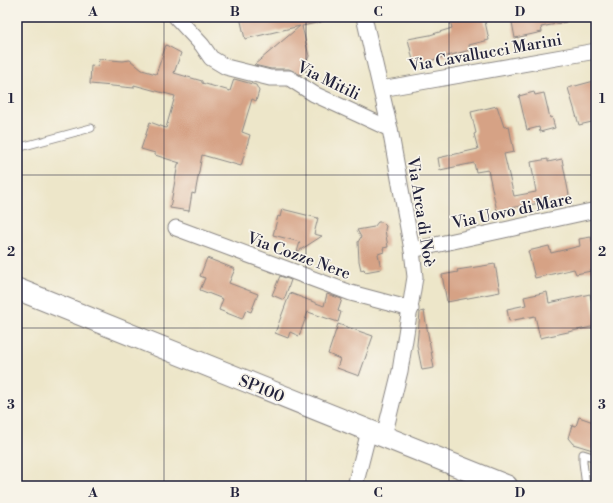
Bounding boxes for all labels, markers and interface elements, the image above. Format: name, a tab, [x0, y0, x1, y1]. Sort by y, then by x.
text: A	[87, 4, 98, 20]
text: B	[230, 4, 240, 20]
text: C	[373, 4, 383, 20]
text: D	[515, 4, 525, 20]
street label: Via Cavallucci Marini	[406, 30, 563, 76]
street label: Via Mitili	[293, 57, 363, 105]
text: 1	[8, 91, 15, 107]
text: 1	[599, 91, 606, 107]
street label: Via Arca di Noè	[402, 155, 440, 268]
street label: Via Uovo di Mare	[449, 188, 574, 234]
street label: Via Cozze Nere	[243, 228, 353, 284]
text: 2	[7, 244, 15, 260]
text: 2	[598, 244, 606, 260]
street label: SP100	[236, 371, 288, 407]
text: 3	[7, 397, 15, 413]
text: 3	[598, 397, 606, 413]
text: A	[87, 485, 98, 501]
text: B	[230, 485, 240, 501]
text: C	[373, 485, 383, 501]
text: D	[515, 485, 525, 501]

